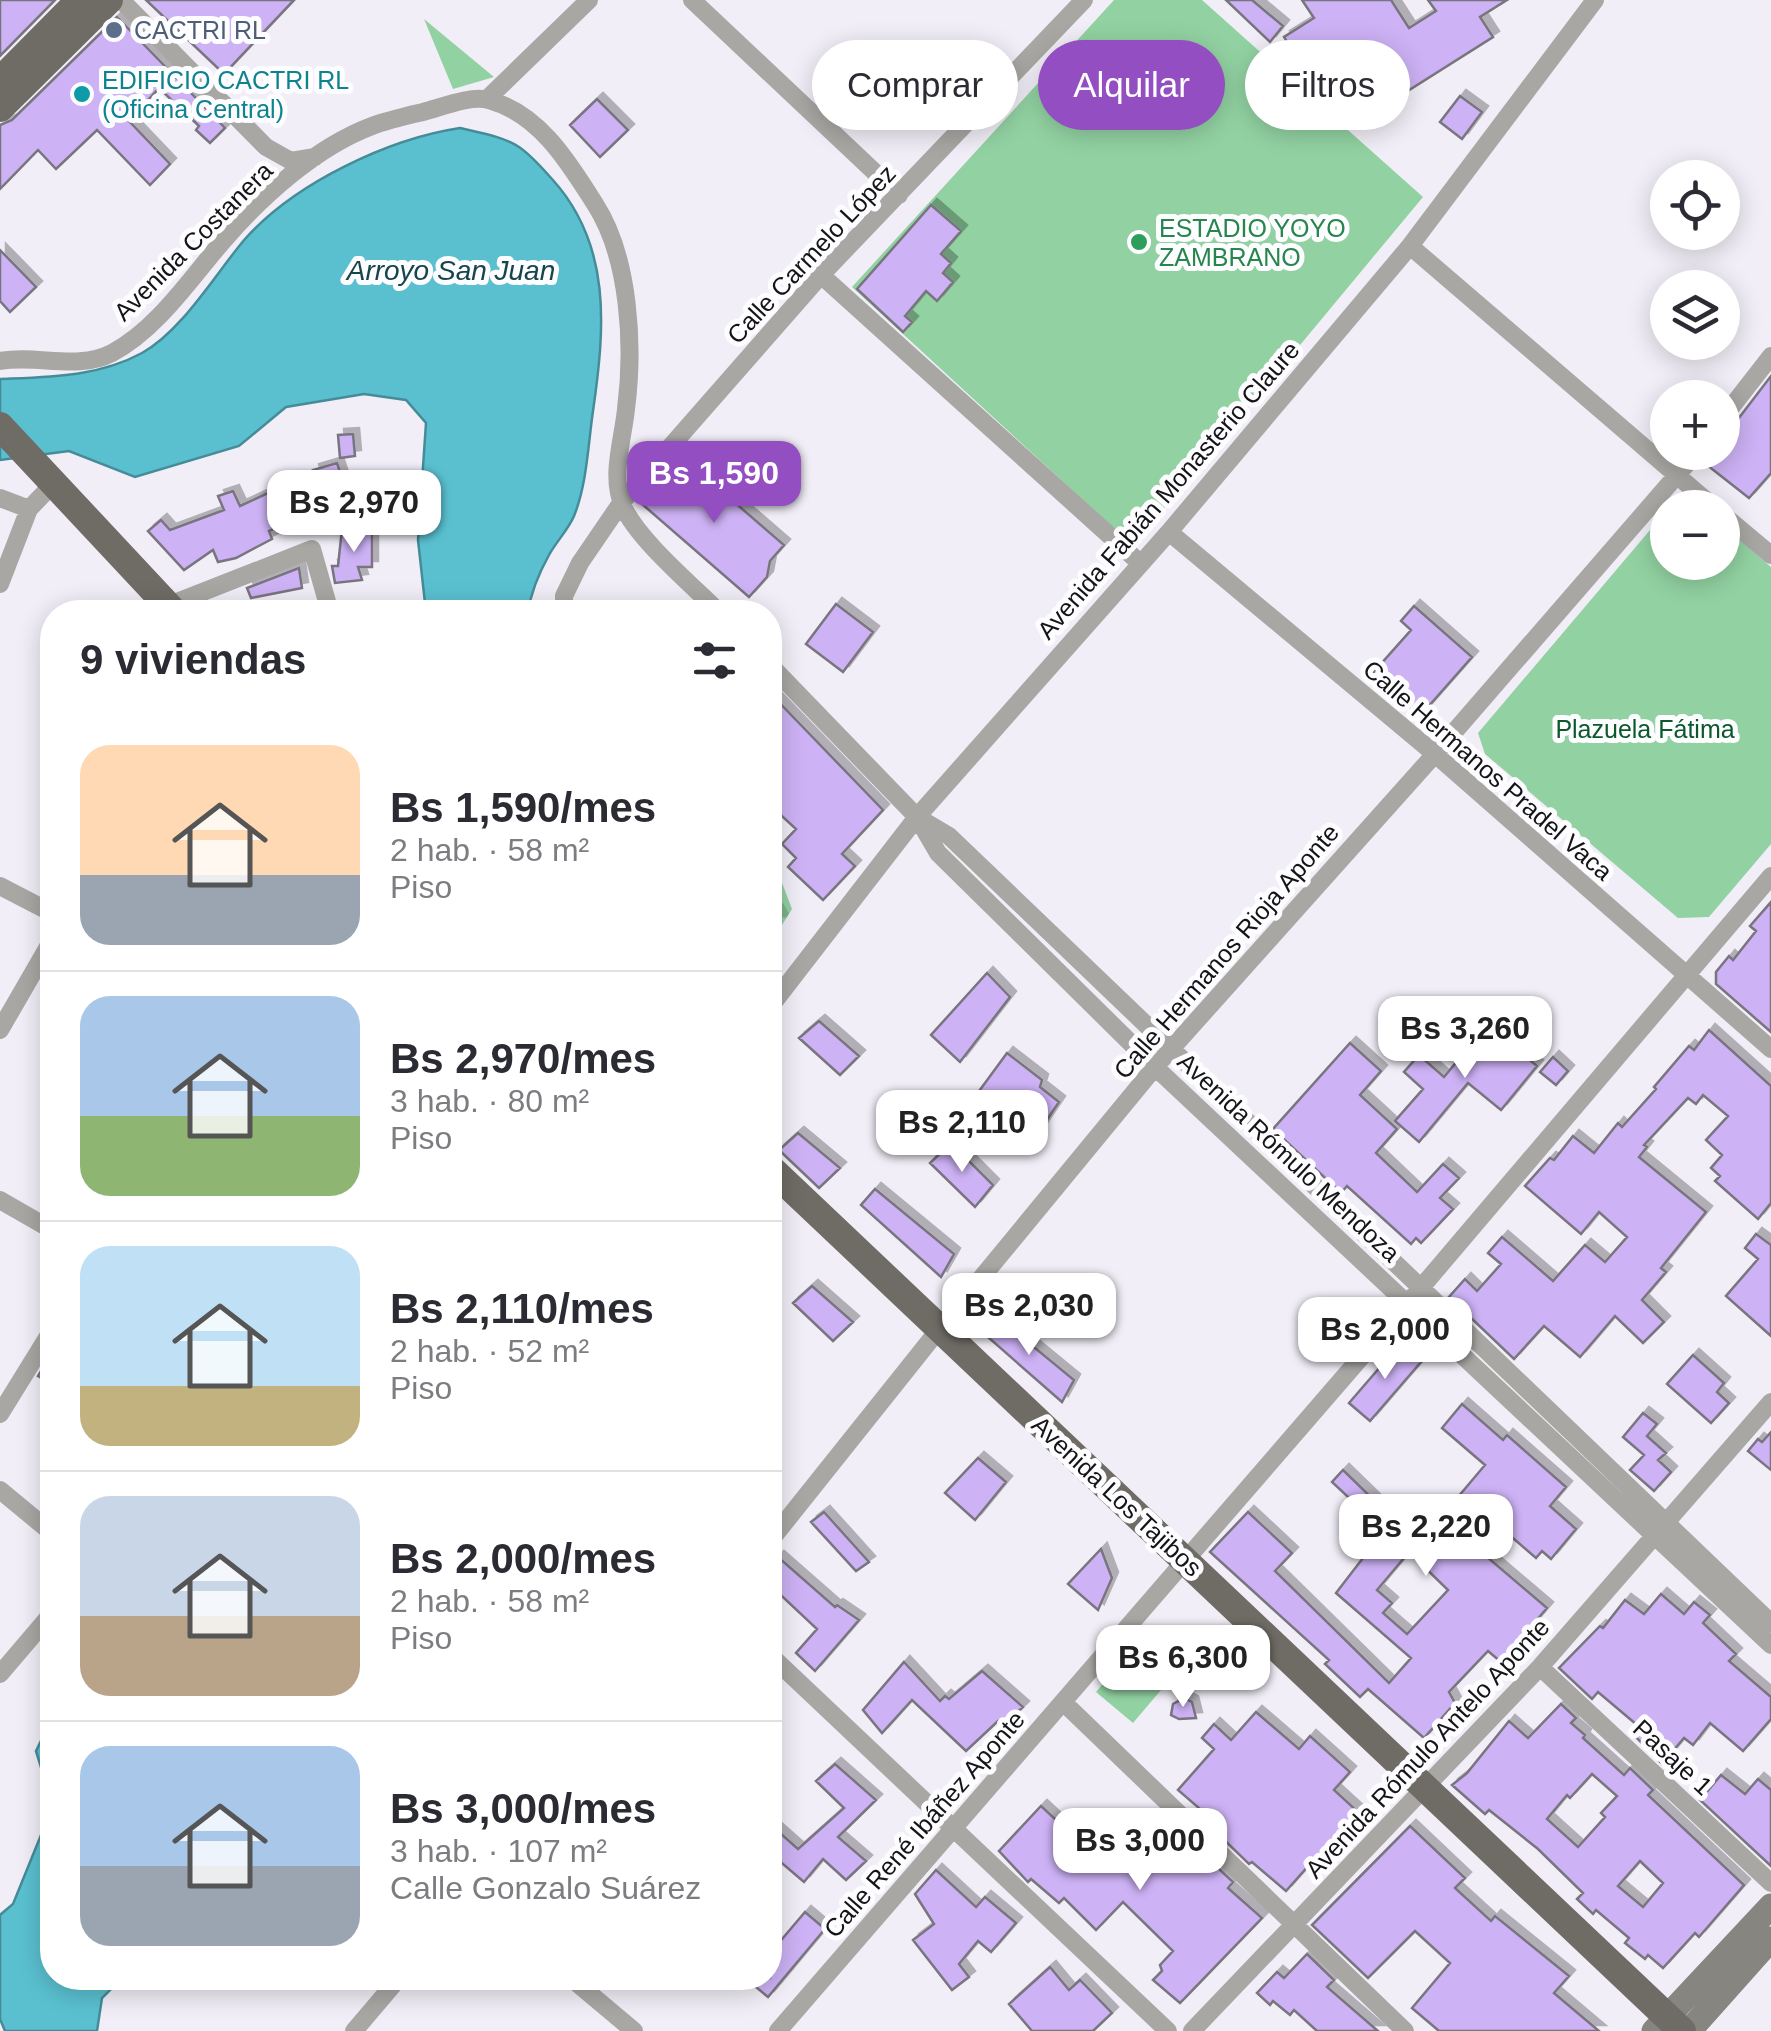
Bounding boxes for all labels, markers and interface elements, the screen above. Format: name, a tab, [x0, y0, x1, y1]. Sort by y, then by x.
place label: CACTRI RL	[134, 16, 266, 44]
marker: CACTRI RL	[103, 19, 125, 41]
chip: Comprar	[812, 40, 1018, 130]
chip: Alquilar	[1038, 40, 1225, 130]
chip: Filtros	[1245, 40, 1410, 130]
place label: EDIFICIO CACTRI RL (Oficina Central)	[102, 66, 349, 123]
marker: EDIFICIO CACTRI RL (Oficina Central)	[71, 83, 93, 105]
street label: Avenida Costanera	[108, 156, 278, 326]
street label: Calle Carmelo López	[721, 159, 901, 349]
map controls	[1650, 160, 1740, 580]
button: locate	[1650, 160, 1740, 250]
place label: ESTADIO YOYO ZAMBRANO	[1159, 214, 1346, 271]
marker: ESTADIO YOYO ZAMBRANO	[1128, 231, 1150, 253]
water label: Arroyo San Juan	[345, 255, 555, 286]
button: layers	[1650, 270, 1740, 360]
street label: Avenida Fabián Monasterio Claure	[1031, 336, 1305, 644]
button: +	[1650, 380, 1740, 470]
pin: Bs 1,590	[611, 441, 817, 526]
text: Bs 1,590	[649, 455, 779, 491]
pin: Bs 2,970	[251, 470, 457, 555]
text: Bs 2,970	[289, 484, 419, 520]
button: −	[1650, 490, 1740, 580]
icon: filters	[687, 633, 742, 688]
text: 9 viviendas	[80, 636, 306, 683]
street label: Calle Hermanos Pradel Vaca	[1358, 654, 1618, 886]
park label: Plazuela Fátima	[1555, 715, 1735, 743]
text: Bs 1,590/mes	[390, 784, 656, 831]
icon: home	[160, 785, 280, 905]
street label: Calle Hermanos Rioja Aponte	[1108, 818, 1344, 1084]
text: 2 hab. · 58 m²	[390, 832, 589, 868]
text: Piso	[390, 869, 452, 905]
pin: Bs 3,260	[1362, 996, 1568, 1081]
text: Bs 3,260	[1400, 1010, 1530, 1046]
text: Bs 2,970/mes	[390, 1035, 656, 1082]
icon: home	[160, 1036, 280, 1156]
street label: Avenida Rómulo Mendoza	[1172, 1047, 1406, 1267]
text: 3 hab. · 80 m²	[390, 1083, 589, 1119]
pin: Bs 2,110	[859, 1090, 1065, 1175]
text: Bs 2,110	[898, 1104, 1026, 1140]
text: Piso	[390, 1120, 452, 1156]
pin: Bs 2,030	[926, 1273, 1132, 1358]
text: Bs 2,110/mes	[390, 1285, 654, 1332]
icon: home	[160, 1286, 280, 1406]
text: Bs 2,030	[964, 1287, 1094, 1323]
pin: Bs 2,000	[1282, 1297, 1488, 1382]
text: Bs 2,000	[1320, 1311, 1450, 1347]
text: 2 hab. · 52 m²	[390, 1333, 589, 1369]
text: Piso	[390, 1370, 452, 1406]
street label: Avenida Los Tajibos	[1026, 1410, 1208, 1582]
pin: Bs 2,220	[1323, 1494, 1529, 1579]
text: Bs 2,220	[1361, 1508, 1491, 1544]
text: Bs 2,000/mes	[390, 1535, 656, 1582]
icon: home	[160, 1536, 280, 1656]
text: 2 hab. · 58 m²	[390, 1583, 589, 1619]
street label: Avenida Rómulo Antelo Aponte	[1299, 1613, 1555, 1883]
text: Piso	[390, 1620, 452, 1656]
pin: Bs 6,300	[1080, 1625, 1286, 1710]
text: Bs 6,300	[1118, 1639, 1248, 1675]
street label: Calle René Ibáñez Aponte	[818, 1705, 1030, 1943]
street label: Pasaje 1	[1628, 1714, 1718, 1800]
text: Bs 3,000/mes	[390, 1785, 656, 1832]
icon: home	[160, 1786, 280, 1906]
pin: Bs 3,000	[1037, 1808, 1243, 1893]
text: Bs 3,000	[1075, 1822, 1205, 1858]
text: 3 hab. · 107 m²	[390, 1833, 607, 1869]
text: Calle Gonzalo Suárez	[390, 1870, 701, 1906]

